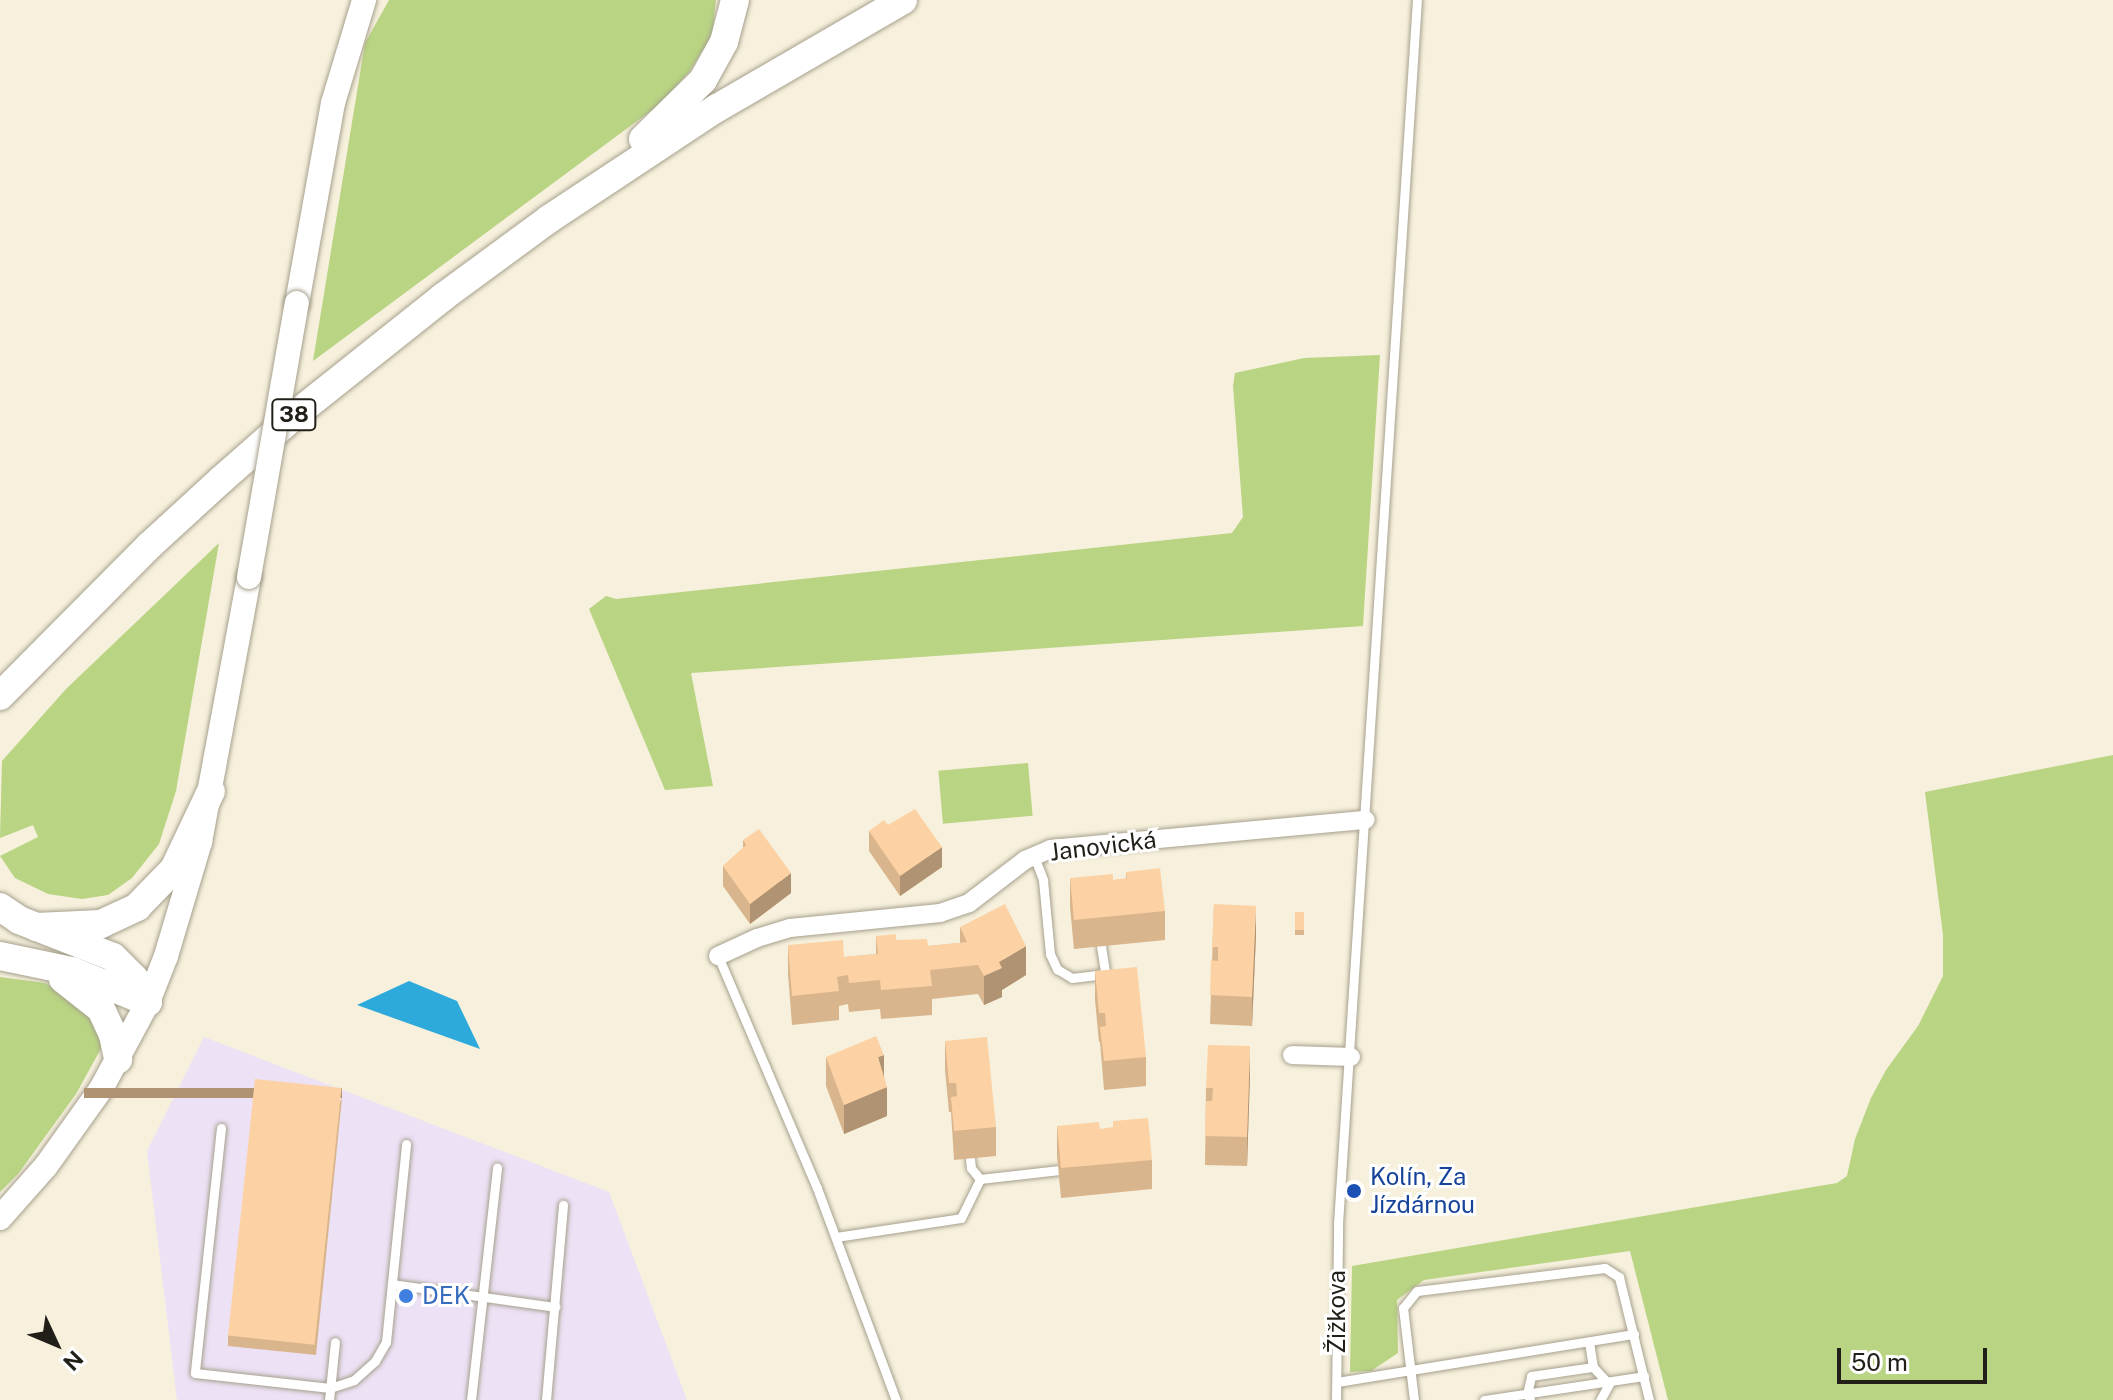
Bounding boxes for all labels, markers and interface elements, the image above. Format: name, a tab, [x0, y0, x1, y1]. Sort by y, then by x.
road number: 38	[270, 397, 318, 433]
street label: Janovická	[1048, 825, 1158, 867]
place label: Kolín, Za Jízdárnou	[1370, 1163, 1475, 1219]
marker: Kolín, Za Jízdárnou	[1345, 1182, 1363, 1200]
street label: Žižkova	[1323, 1270, 1351, 1354]
place label: DEK	[422, 1282, 470, 1310]
marker: DEK	[397, 1287, 415, 1305]
north arrow	[16, 1304, 96, 1384]
scale bar	[1841, 1332, 1991, 1382]
text: N	[58, 1345, 89, 1376]
text: 50 m	[1851, 1348, 1908, 1376]

